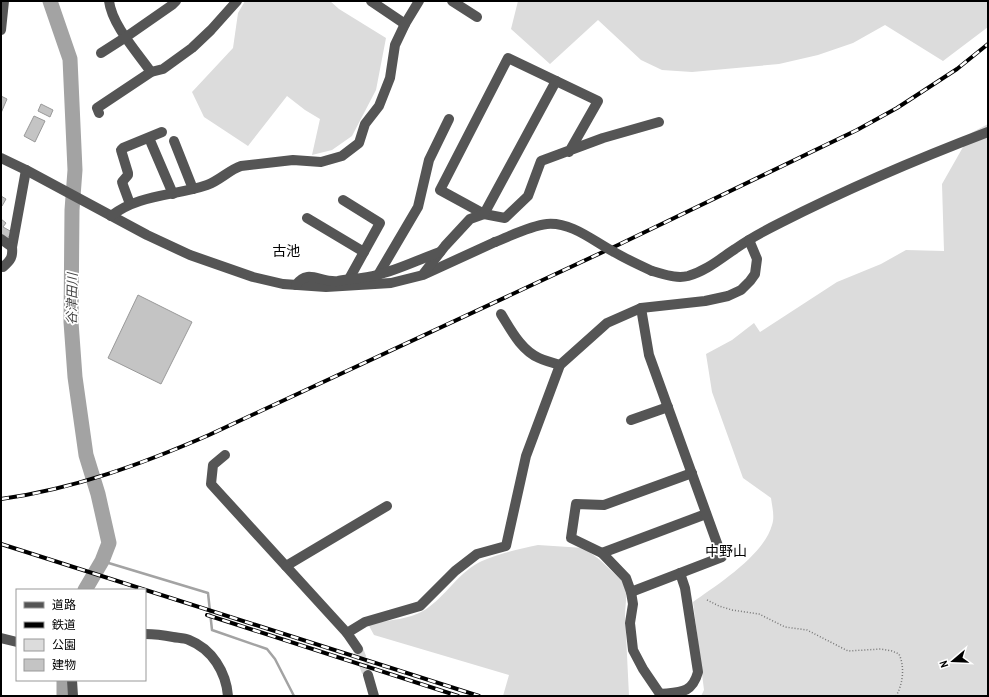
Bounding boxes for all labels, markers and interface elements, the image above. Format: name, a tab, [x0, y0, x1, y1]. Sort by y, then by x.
district label: 古池	[272, 242, 300, 260]
water label: 谷津田川	[63, 271, 81, 325]
district label: 中野山	[705, 542, 747, 560]
legend	[16, 589, 146, 681]
text: 道路	[52, 597, 76, 613]
text: 鉄道	[52, 617, 76, 633]
text: 公園	[52, 637, 76, 653]
north arrow	[933, 641, 973, 681]
text: 建物	[52, 657, 76, 673]
text: N	[936, 659, 951, 670]

